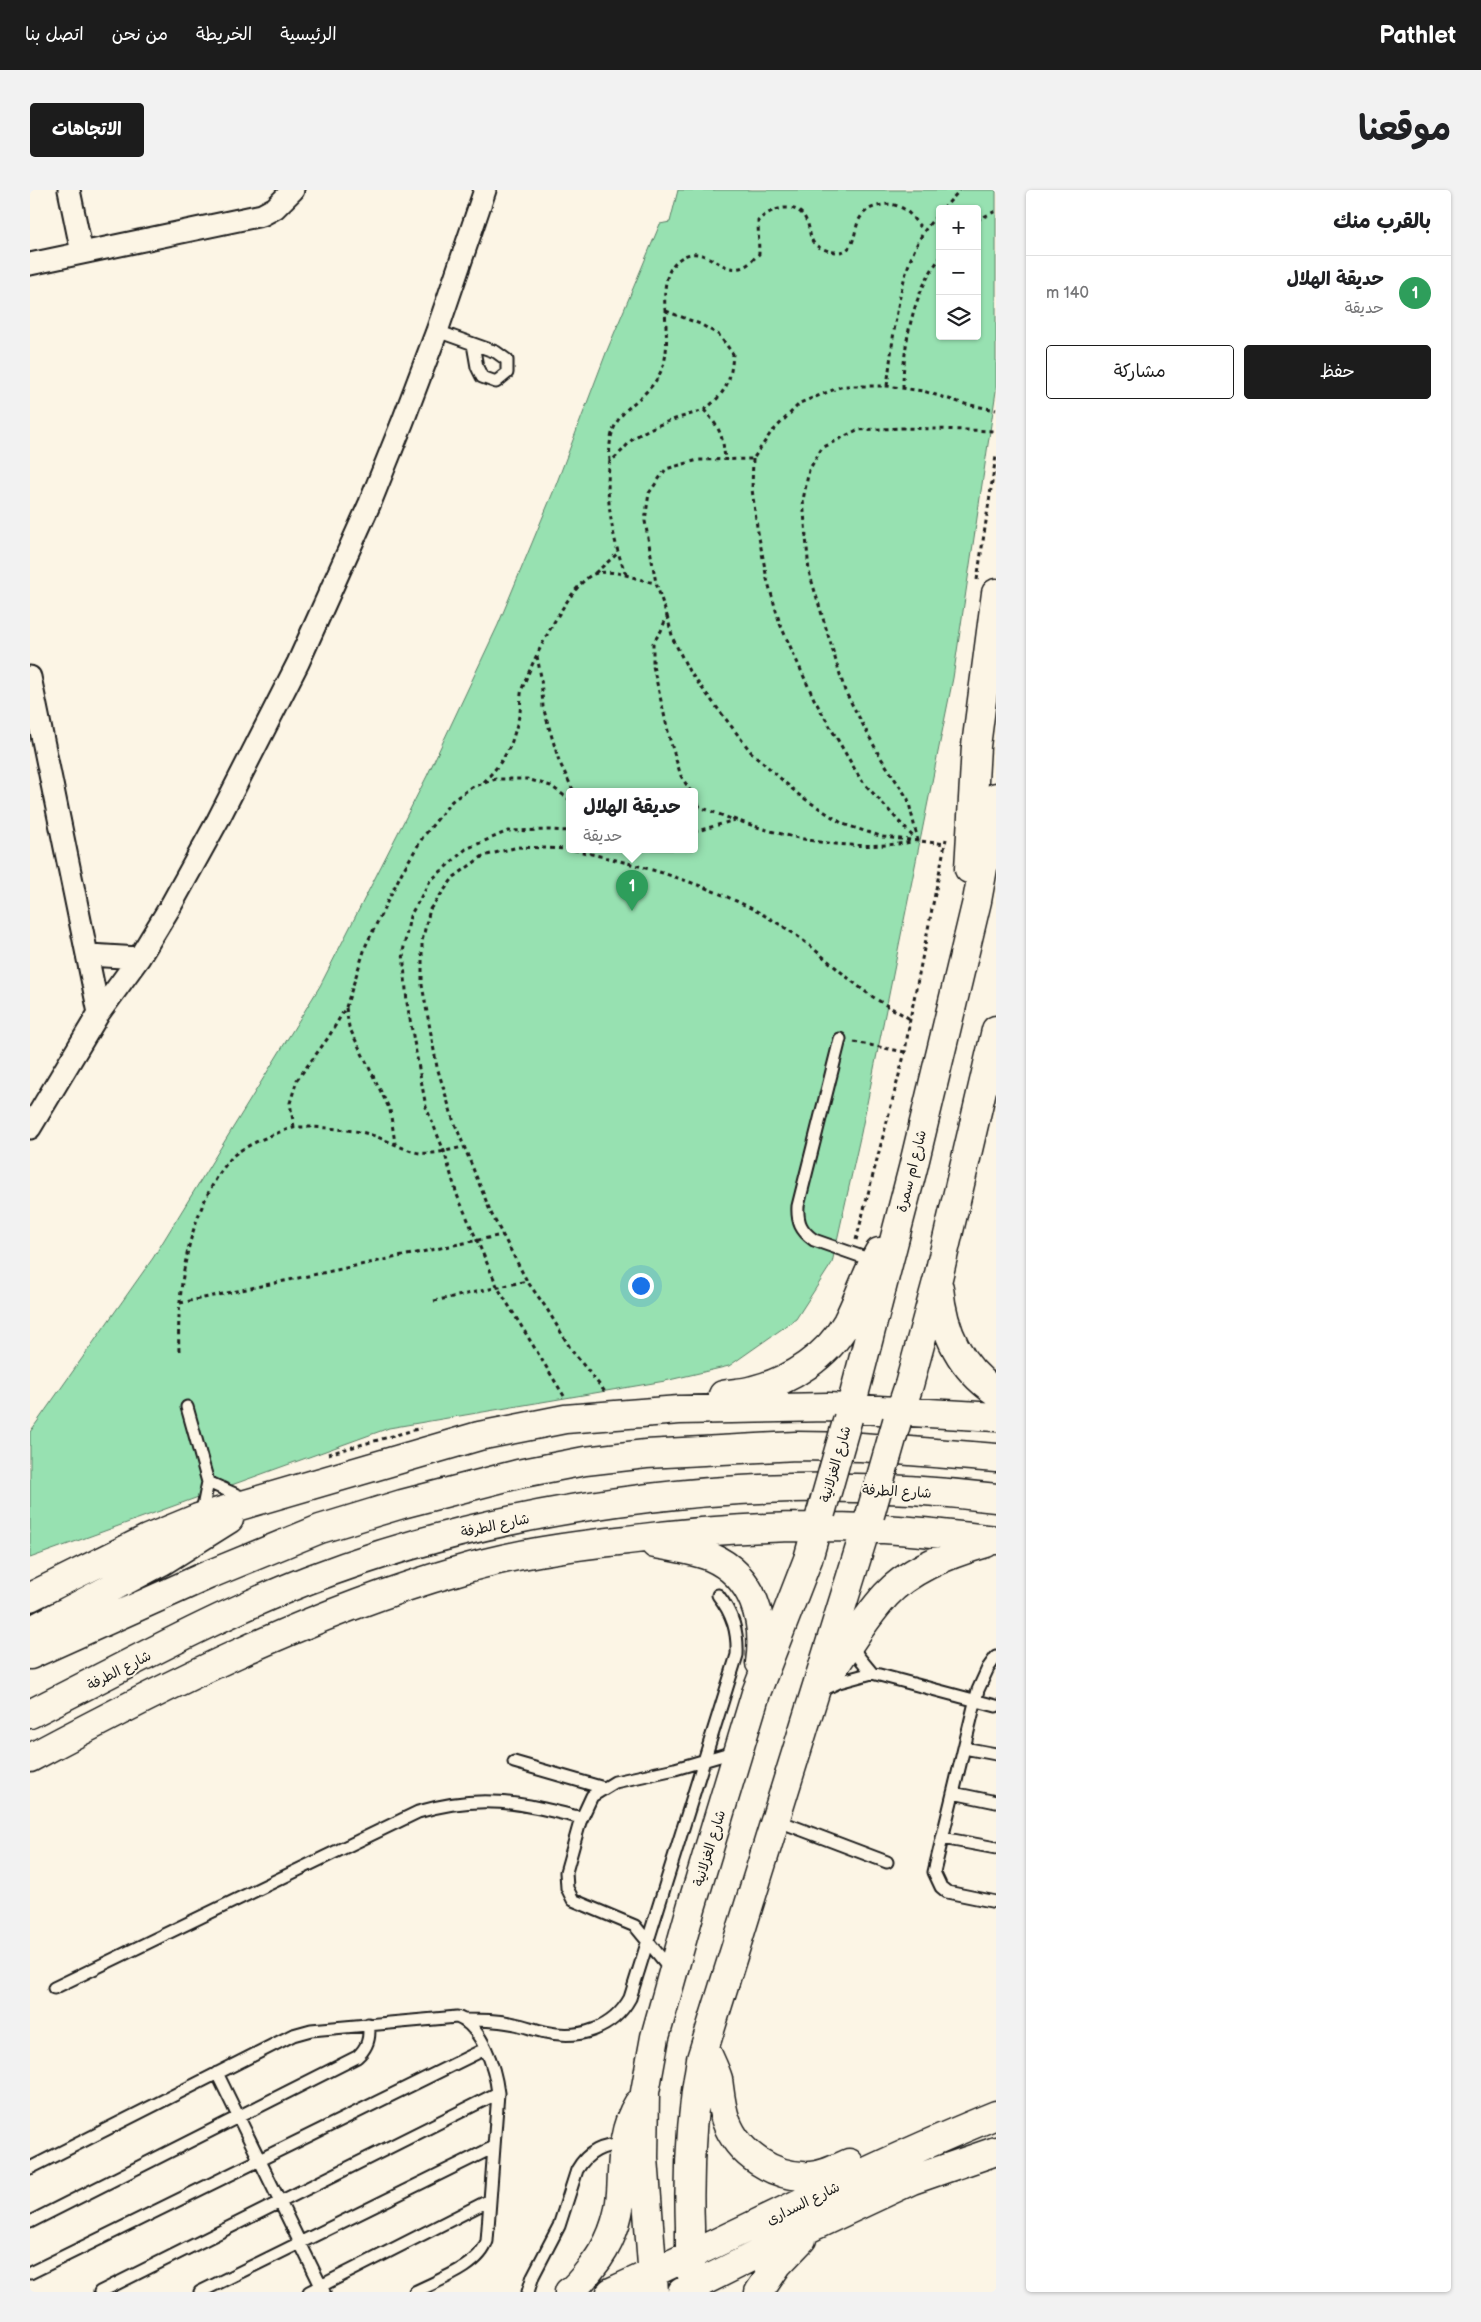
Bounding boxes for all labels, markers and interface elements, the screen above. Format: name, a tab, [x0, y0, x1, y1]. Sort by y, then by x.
text: Pathlet	[1379, 21, 1456, 50]
text: اتصل بنا	[25, 24, 84, 45]
text: من نحن	[112, 24, 168, 45]
text: الخريطة	[196, 24, 252, 45]
text: الرئيسية	[280, 24, 337, 45]
button: الاتجاهات	[30, 103, 144, 157]
text: موقعنا	[1358, 108, 1451, 151]
map controls	[936, 205, 981, 340]
button: +	[936, 205, 981, 250]
text: بالقرب منك	[1333, 209, 1431, 234]
button: −	[936, 250, 981, 295]
text: حديقة الهلال	[1287, 268, 1384, 291]
text: 140 m	[1046, 284, 1089, 303]
text: 1	[1412, 284, 1418, 303]
button: layers	[936, 295, 981, 340]
text: حديقة	[1345, 299, 1384, 318]
button: مشاركة	[1046, 345, 1234, 399]
button: حفظ	[1244, 345, 1431, 399]
popup	[566, 788, 698, 853]
text: حديقة الهلال	[583, 796, 681, 819]
text: حديقة	[583, 827, 623, 846]
pin: 1	[616, 870, 648, 911]
street label: شارع ام سمرة	[893, 1128, 932, 1214]
your location	[628, 1273, 654, 1299]
street label: شارع الغزلانية	[816, 1424, 855, 1505]
street label: شارع الطرفة	[862, 1481, 932, 1503]
street label: شارع الطرفة	[459, 1510, 531, 1542]
street label: شارع الطرفة	[84, 1647, 154, 1695]
street label: شارع الغزلانية	[690, 1808, 730, 1889]
street label: شارع السدارى	[764, 2178, 843, 2229]

